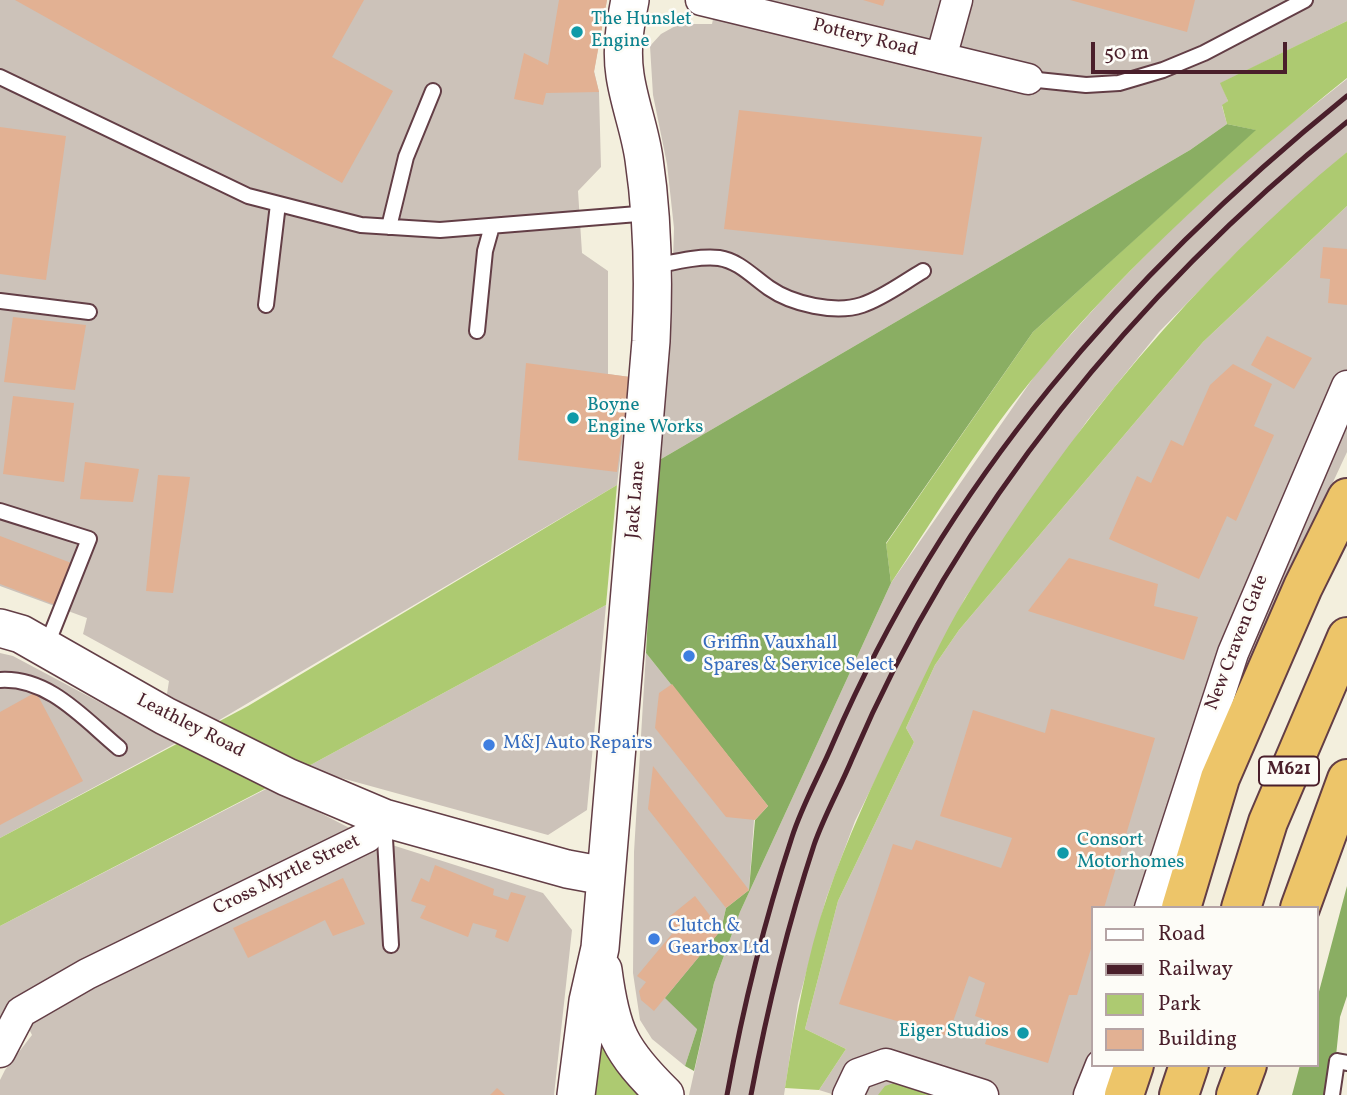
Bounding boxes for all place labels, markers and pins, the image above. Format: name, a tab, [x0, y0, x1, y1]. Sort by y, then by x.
place label: The Hunslet Engine	[591, 10, 692, 54]
marker: The Hunslet Engine	[569, 24, 585, 40]
place label: Boyne Engine Works	[587, 396, 703, 440]
marker: Boyne Engine Works	[565, 410, 581, 426]
place label: Griffin Vauxhall Spares & Service Select	[703, 634, 894, 678]
marker: Griffin Vauxhall Spares & Service Select	[681, 648, 697, 664]
place label: M&J Auto Repairs	[503, 734, 653, 756]
marker: M&J Auto Repairs	[481, 737, 497, 753]
place label: Consort Motorhomes	[1077, 831, 1184, 875]
marker: Consort Motorhomes	[1055, 845, 1071, 861]
place label: Clutch & Gearbox Ltd	[668, 917, 770, 961]
marker: Clutch & Gearbox Ltd	[646, 931, 662, 947]
place label: Eiger Studios	[899, 1022, 1009, 1044]
marker: Eiger Studios	[1015, 1025, 1031, 1041]

